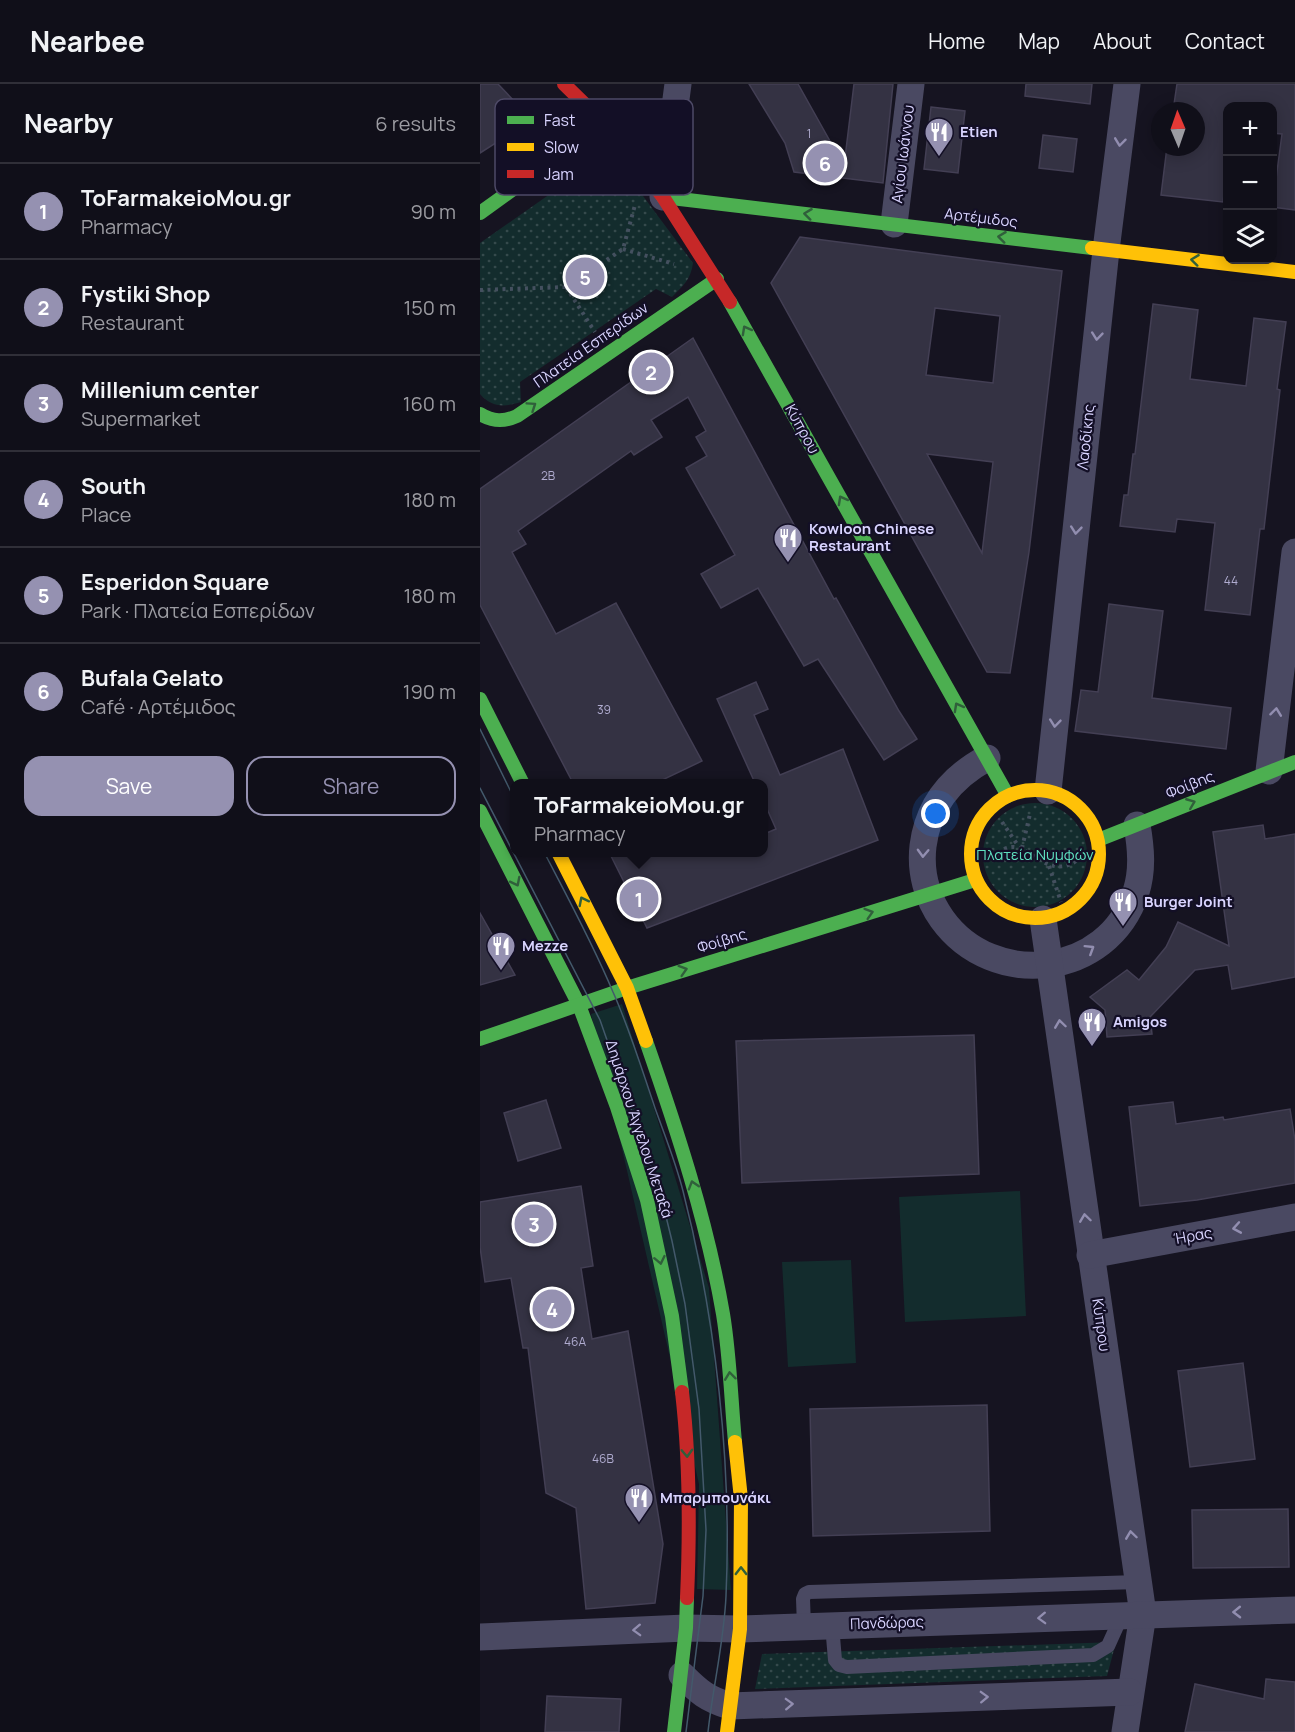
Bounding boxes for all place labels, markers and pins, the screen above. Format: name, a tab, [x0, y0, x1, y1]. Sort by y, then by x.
restaurant icon: Etien	[923, 116, 955, 158]
place label: Etien	[960, 121, 998, 142]
pin: 6	[806, 140, 844, 185]
pin: 5	[566, 254, 604, 300]
pin: 2	[632, 350, 670, 394]
place label: Kowloon Chinese Restaurant	[809, 518, 934, 556]
restaurant icon: Kowloon Chinese Restaurant	[772, 522, 804, 564]
pin: 1	[620, 876, 658, 922]
restaurant icon: Burger Joint	[1107, 886, 1139, 928]
place label: Burger Joint	[1144, 891, 1233, 912]
restaurant icon: Mezze	[485, 930, 517, 972]
place label: Mezze	[522, 935, 568, 956]
restaurant icon: Amigos	[1076, 1006, 1108, 1048]
place label: Amigos	[1113, 1011, 1167, 1032]
pin: 3	[514, 1202, 554, 1246]
pin: 4	[532, 1286, 572, 1332]
restaurant icon: Μπαρμπουνάκι	[623, 1482, 655, 1524]
place label: Μπαρμπουνάκι	[660, 1487, 771, 1508]

